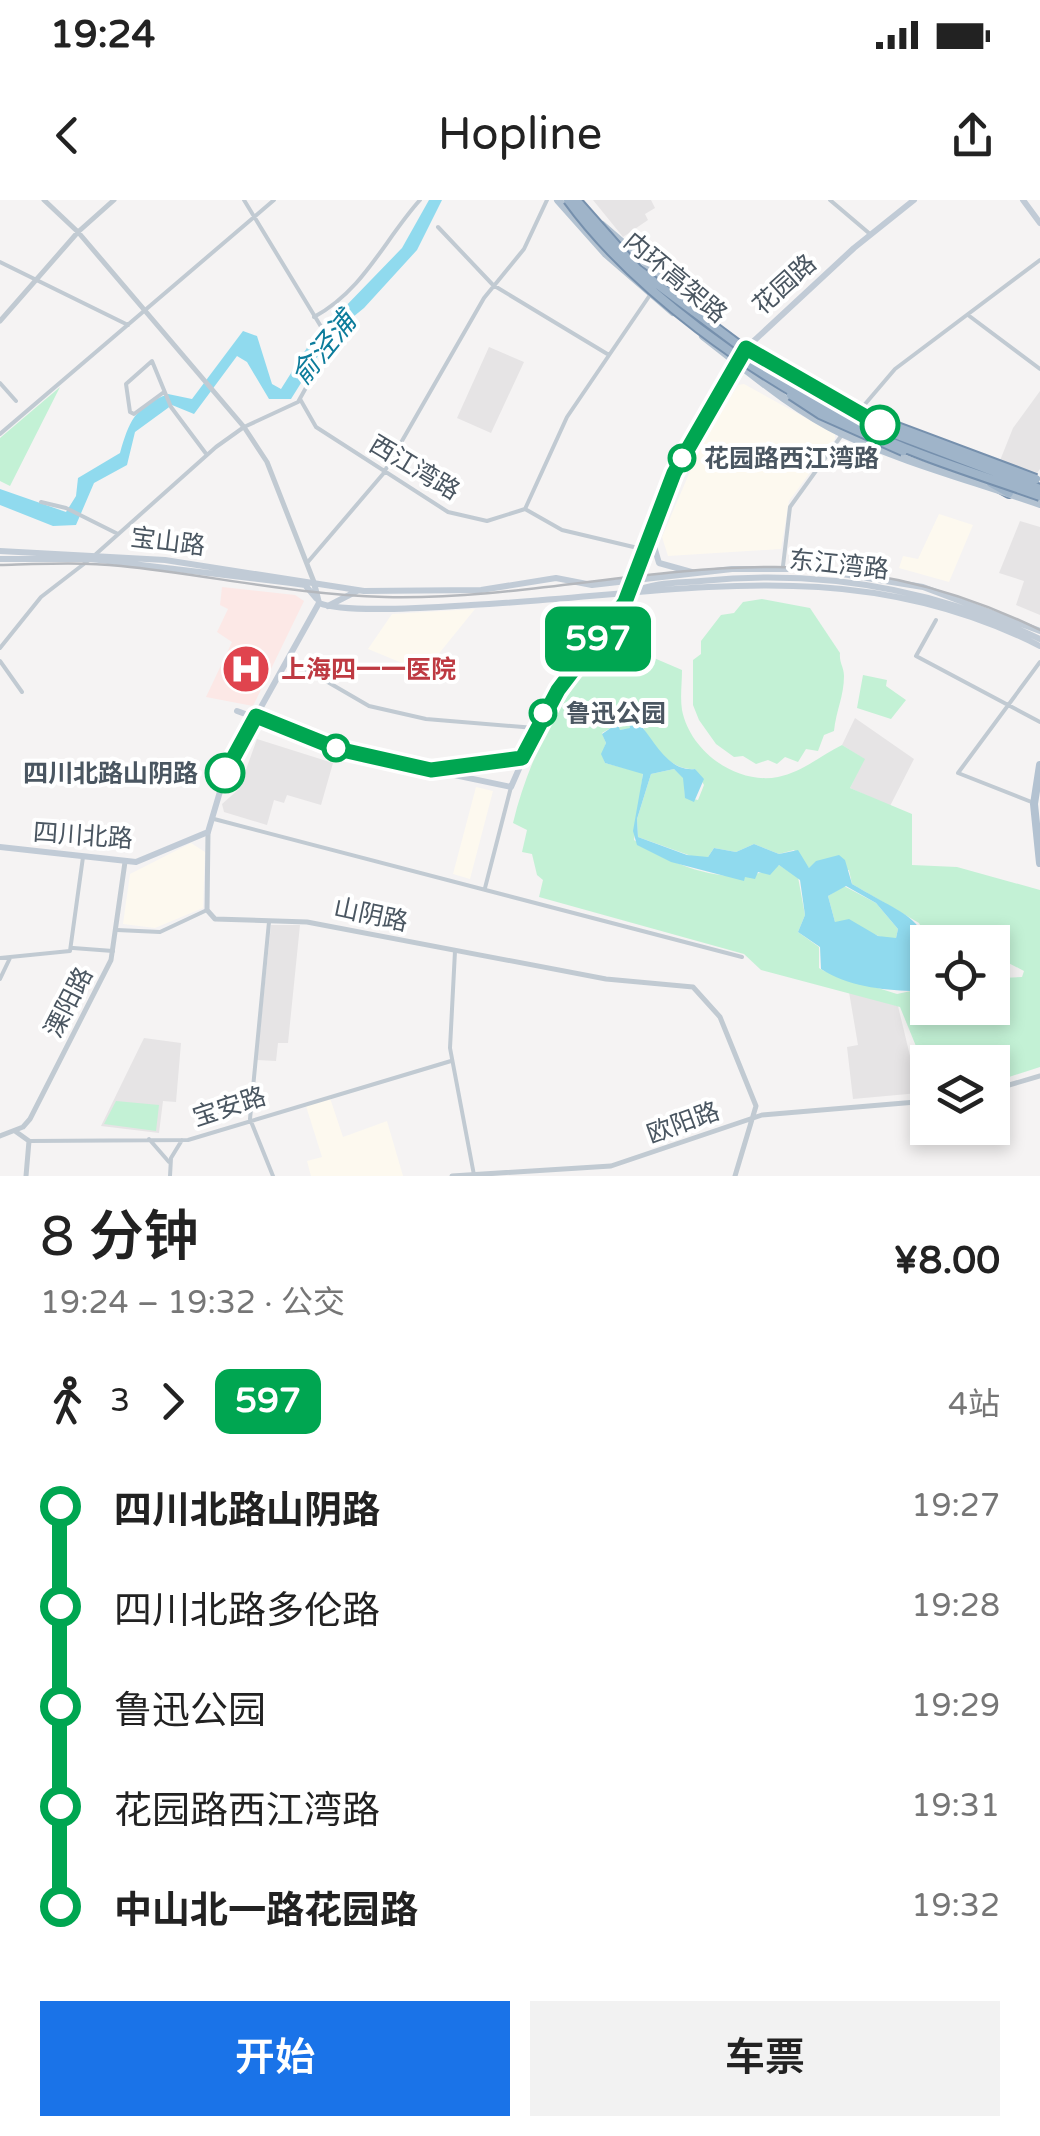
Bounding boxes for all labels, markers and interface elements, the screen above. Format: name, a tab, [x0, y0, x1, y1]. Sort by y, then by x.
text: 19:24	[50, 12, 155, 58]
icon: back	[40, 108, 95, 163]
text: Hopline	[438, 108, 602, 162]
icon: share	[945, 108, 1000, 163]
street label: 内环高架路	[618, 226, 733, 329]
street label: 花园路	[747, 248, 823, 321]
water label: 俞泾浦	[284, 302, 366, 392]
unlabelled marker	[861, 406, 899, 444]
street label: 西江湾路	[364, 429, 465, 506]
place label: 花园路西江湾路	[704, 444, 879, 474]
marker: 花园路西江湾路	[669, 445, 695, 471]
street label: 宝山路	[129, 523, 207, 561]
street label: 东江湾路	[788, 545, 890, 585]
line badge: 597	[540, 606, 656, 672]
text: 597	[565, 618, 631, 660]
hospital icon: 上海四一一医院	[220, 643, 272, 695]
place label: 上海四一一医院	[281, 655, 456, 685]
place label: 鲁迅公园	[566, 699, 666, 729]
marker: 鲁迅公园	[530, 700, 556, 726]
unlabelled marker	[323, 735, 349, 761]
marker: 四川北路山阴路	[206, 754, 244, 792]
place label: 四川北路山阴路	[23, 759, 198, 789]
street label: 四川北路	[32, 818, 134, 854]
street label: 山阴路	[331, 893, 411, 937]
map controls	[910, 925, 1010, 1145]
button: locate	[910, 925, 1010, 1025]
street label: 溧阳路	[38, 962, 99, 1043]
button: layers	[910, 1045, 1010, 1145]
street label: 宝安路	[189, 1081, 270, 1133]
street label: 欧阳路	[643, 1096, 724, 1150]
text: 8 分钟	[40, 1205, 199, 1271]
text: ¥8.00	[894, 1238, 1000, 1284]
text: 19:24 – 19:32 · 公交	[40, 1284, 345, 1322]
icon: walk	[40, 1374, 95, 1429]
icon: forward	[145, 1374, 200, 1429]
text: 597	[235, 1380, 301, 1422]
text: 3	[110, 1382, 130, 1420]
text: 4站	[948, 1386, 1000, 1424]
text: 19:27	[911, 1487, 1000, 1525]
text: 四川北路山阴路	[114, 1488, 380, 1534]
text: 19:28	[911, 1587, 1000, 1625]
text: 四川北路多伦路	[114, 1588, 380, 1634]
text: 19:29	[911, 1687, 1000, 1725]
text: 鲁迅公园	[114, 1688, 266, 1734]
text: 19:31	[911, 1787, 1000, 1825]
text: 花园路西江湾路	[114, 1788, 380, 1834]
text: 19:32	[911, 1887, 1000, 1925]
text: 中山北一路花园路	[114, 1888, 418, 1934]
button: 开始	[40, 2001, 510, 2116]
button: 车票	[530, 2001, 1000, 2116]

